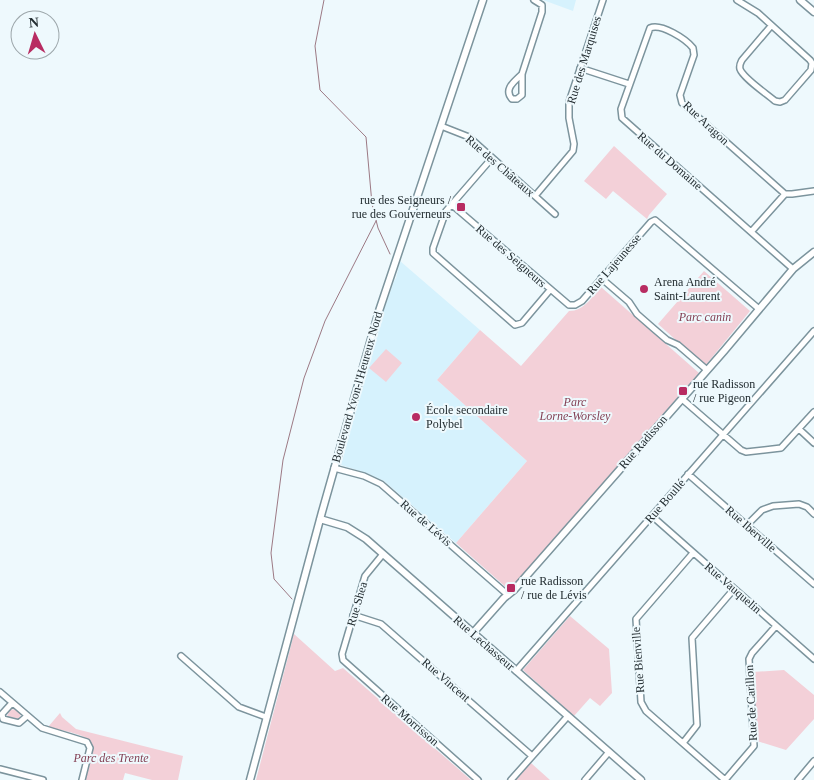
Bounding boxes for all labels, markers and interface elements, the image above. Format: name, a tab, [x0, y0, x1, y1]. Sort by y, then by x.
north arrow	[10, 10, 60, 60]
street label: Rue des Marquises	[564, 14, 604, 106]
text: N	[28, 15, 40, 30]
street label: Rue Aragon	[680, 98, 732, 148]
street label: Rue du Domaine	[635, 129, 705, 193]
street label: Rue des Châteaux	[463, 132, 537, 200]
place label: rue des Seigneurs / rue des Gouverneurs	[352, 193, 452, 221]
marker: rue des Seigneurs / rue des Gouverneurs	[455, 201, 467, 213]
street label: Rue des Seigneurs	[473, 222, 549, 291]
street label: Rue Lajeunesse	[584, 231, 644, 297]
place label: Arena André Saint-Laurent	[654, 275, 721, 303]
marker: Arena André Saint-Laurent	[638, 283, 650, 295]
street label: Boulevard Yvon-l'Heureux Nord	[329, 310, 385, 464]
park label: Parc canin	[678, 310, 731, 324]
place label: rue Radisson / rue Pigeon	[693, 377, 755, 405]
marker: rue Radisson / rue Pigeon	[677, 385, 689, 397]
park label: Parc Lorne-Worsley	[539, 395, 611, 423]
place label: École secondaire Polybel	[426, 403, 508, 431]
marker: École secondaire Polybel	[410, 411, 422, 423]
street label: Rue Radisson	[616, 412, 670, 472]
street label: Rue Boullé	[642, 476, 688, 526]
street label: Rue de Lévis	[398, 497, 455, 549]
street label: Rue Iberville	[723, 503, 779, 555]
street label: Rue Vauquelin	[702, 559, 764, 617]
place label: rue Radisson / rue de Lévis	[521, 574, 587, 602]
street label: Rue Shea	[344, 579, 370, 628]
marker: rue Radisson / rue de Lévis	[505, 582, 517, 594]
street label: Rue Lechasseur	[451, 613, 517, 673]
street label: Rue Bienville	[629, 626, 647, 694]
street label: Rue Vincent	[419, 655, 473, 705]
street label: Rue de Carillon	[742, 665, 760, 741]
street label: Rue Morrisson	[378, 691, 442, 749]
park label: Parc des Trente	[72, 751, 149, 765]

